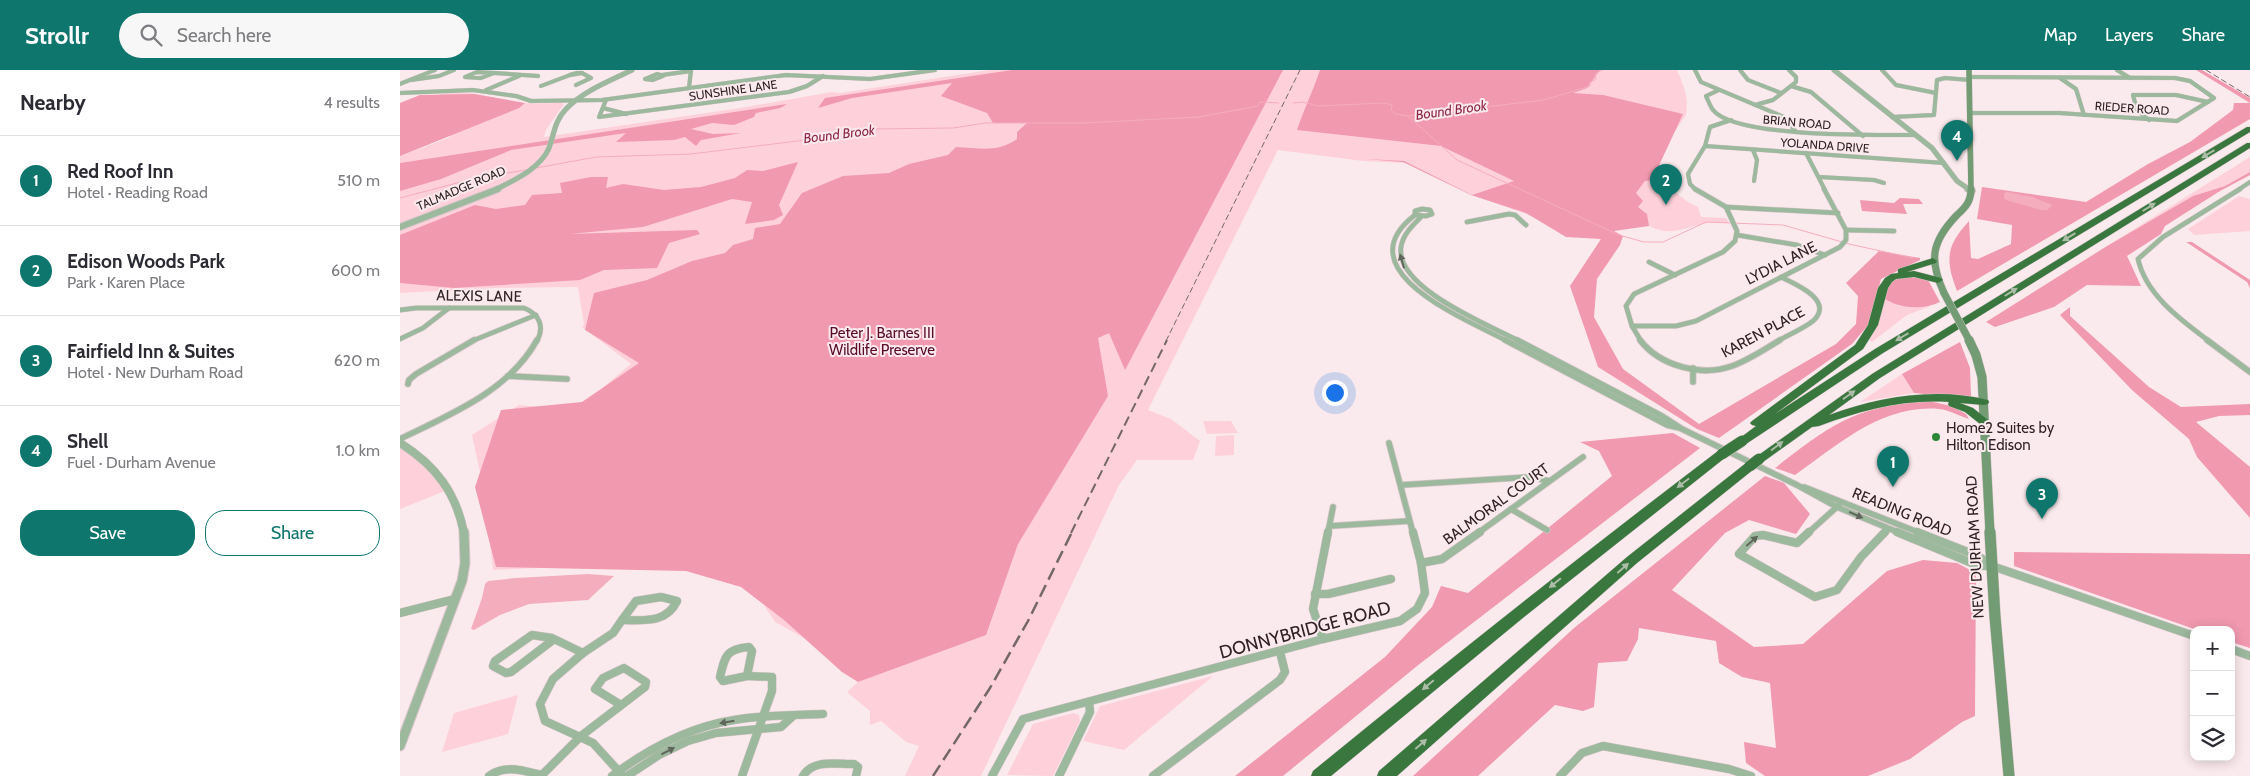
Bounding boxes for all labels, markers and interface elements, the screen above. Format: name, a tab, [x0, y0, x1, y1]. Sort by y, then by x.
search box	[119, 13, 469, 58]
text: Strollr	[25, 21, 89, 50]
icon: search	[137, 21, 165, 49]
text: Search here	[177, 24, 271, 47]
text: Map	[2044, 24, 2077, 46]
text: Layers	[2105, 24, 2154, 46]
text: Share	[2182, 24, 2225, 46]
street label: SUNSHINE LANE	[688, 76, 778, 104]
text: Nearby	[20, 90, 86, 115]
text: 4 results	[323, 93, 380, 112]
water label: Bound Brook	[1414, 96, 1489, 124]
street label: RIEDER ROAD	[2094, 98, 2170, 118]
street label: BRIAN ROAD	[1762, 112, 1832, 132]
pin: 4	[1941, 120, 1973, 161]
water label: Bound Brook	[802, 121, 877, 147]
street label: YOLANDA DRIVE	[1779, 134, 1870, 156]
one-way arrow	[2202, 150, 2215, 159]
text: Red Roof Inn	[67, 160, 173, 183]
street label: TALMADGE ROAD	[414, 162, 508, 213]
pin: 2	[1650, 164, 1682, 205]
text: 1	[33, 171, 39, 190]
text: 510 m	[337, 171, 380, 190]
text: Hotel · Reading Road	[67, 183, 208, 202]
one-way arrow	[2143, 202, 2156, 211]
one-way arrow	[2062, 233, 2075, 242]
street label: LYDIA LANE	[1742, 237, 1820, 289]
text: Edison Woods Park	[67, 250, 225, 273]
one-way arrow	[1398, 253, 1406, 268]
text: 2	[32, 261, 40, 280]
text: 600 m	[331, 261, 380, 280]
text: Park · Karen Place	[67, 273, 185, 292]
street label: ALEXIS LANE	[436, 286, 522, 306]
one-way arrow	[2004, 287, 2017, 297]
street label: KAREN PLACE	[1718, 303, 1808, 361]
park label: Peter J. Barnes III Wildlife Preserve	[829, 324, 935, 359]
one-way arrow	[1896, 332, 1909, 341]
text: Fairfield Inn & Suites	[67, 340, 235, 363]
text: 3	[32, 351, 40, 370]
text: 620 m	[334, 351, 380, 370]
text: Hotel · New Durham Road	[67, 363, 243, 382]
your location	[1322, 380, 1348, 406]
one-way arrow	[1843, 390, 1856, 400]
place label: Home2 Suites by Hilton Edison	[1946, 419, 2055, 454]
text: Shell	[67, 430, 108, 453]
marker: Home2 Suites by Hilton Edison	[1930, 431, 1942, 443]
one-way arrow	[1770, 440, 1783, 451]
text: 4	[31, 441, 41, 460]
text: 1.0 km	[336, 441, 380, 460]
pin: 1	[1877, 446, 1909, 487]
text: Fuel · Durham Avenue	[67, 453, 216, 472]
street label: BALMORAL COURT	[1439, 459, 1553, 549]
street label: NEW DURHAM ROAD	[1962, 475, 1988, 619]
one-way arrow	[1677, 478, 1690, 489]
pin: 3	[2026, 478, 2058, 519]
street label: READING ROAD	[1850, 484, 1955, 540]
button: Save	[20, 510, 195, 556]
button: Share	[205, 510, 380, 556]
one-way arrow	[1849, 512, 1863, 520]
one-way arrow	[1746, 535, 1758, 547]
one-way arrow	[1616, 562, 1628, 574]
one-way arrow	[1548, 577, 1561, 588]
street label: DONNYBRIDGE ROAD	[1217, 597, 1393, 663]
map controls	[2190, 626, 2235, 761]
button: +	[2190, 626, 2235, 671]
button: −	[2190, 671, 2235, 716]
one-way arrow	[1422, 679, 1435, 690]
button: layers	[2190, 716, 2235, 761]
one-way arrow	[718, 719, 734, 727]
one-way arrow	[1415, 738, 1427, 750]
one-way arrow	[661, 747, 676, 755]

